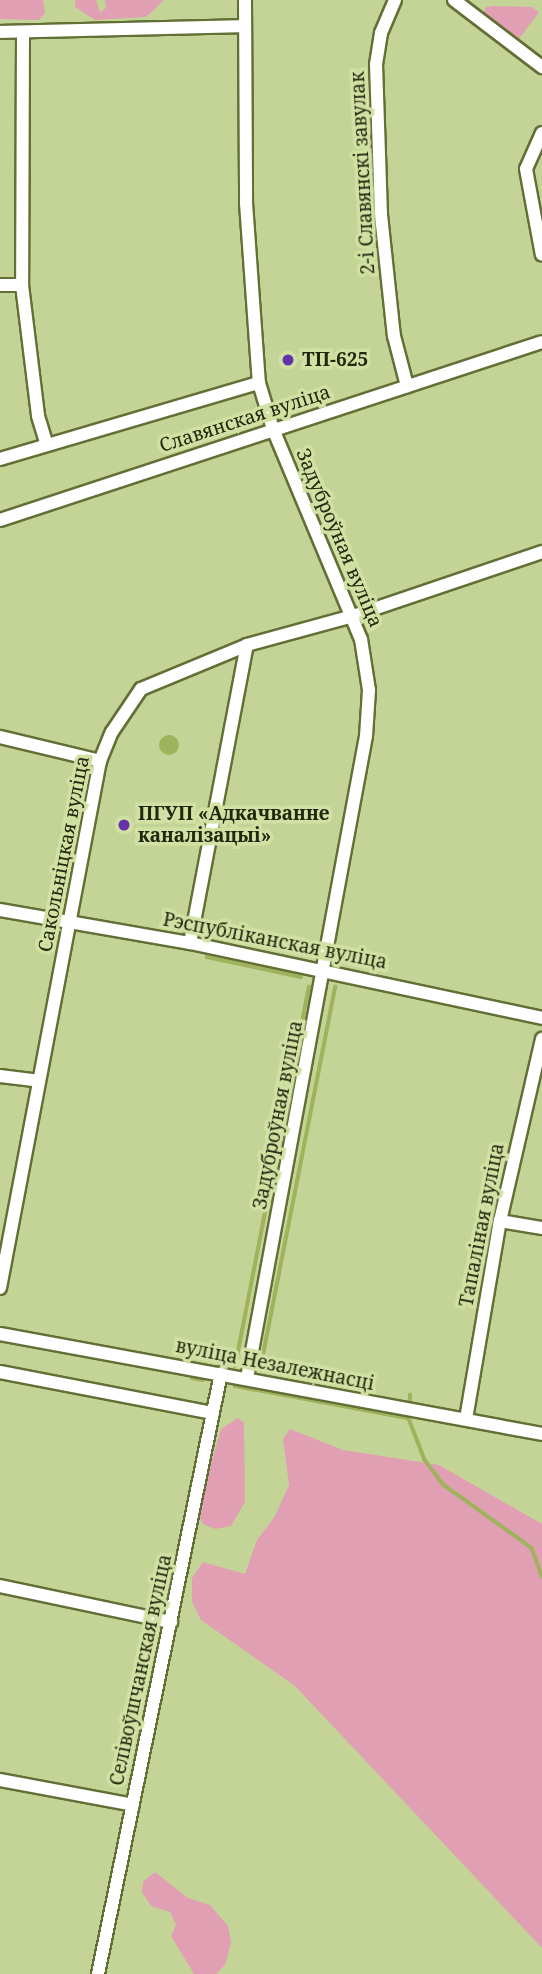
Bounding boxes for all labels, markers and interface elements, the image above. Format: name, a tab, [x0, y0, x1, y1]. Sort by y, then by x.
street label: 2-і Славянскі завулак	[346, 71, 380, 275]
place label: ТП-625	[302, 349, 368, 371]
marker: ТП-625	[280, 352, 296, 368]
street label: Славянская вуліца	[157, 381, 333, 457]
street label: Задуброўная вуліца	[291, 445, 387, 631]
street label: Сакольніцкая вуліца	[34, 754, 94, 954]
place label: ПГУП «Адкачванне каналізацыі»	[138, 803, 329, 847]
marker: ПГУП «Адкачванне каналізацыі»	[116, 817, 132, 833]
street label: Рэспубліканская вуліца	[161, 908, 389, 974]
street label: Задуброўная вуліца	[249, 1019, 307, 1211]
street label: Тапаліная вуліца	[455, 1141, 509, 1309]
street label: вуліца Незалежнасці	[174, 1335, 376, 1395]
street label: Селівоўшчанская вуліца	[105, 1552, 177, 1788]

